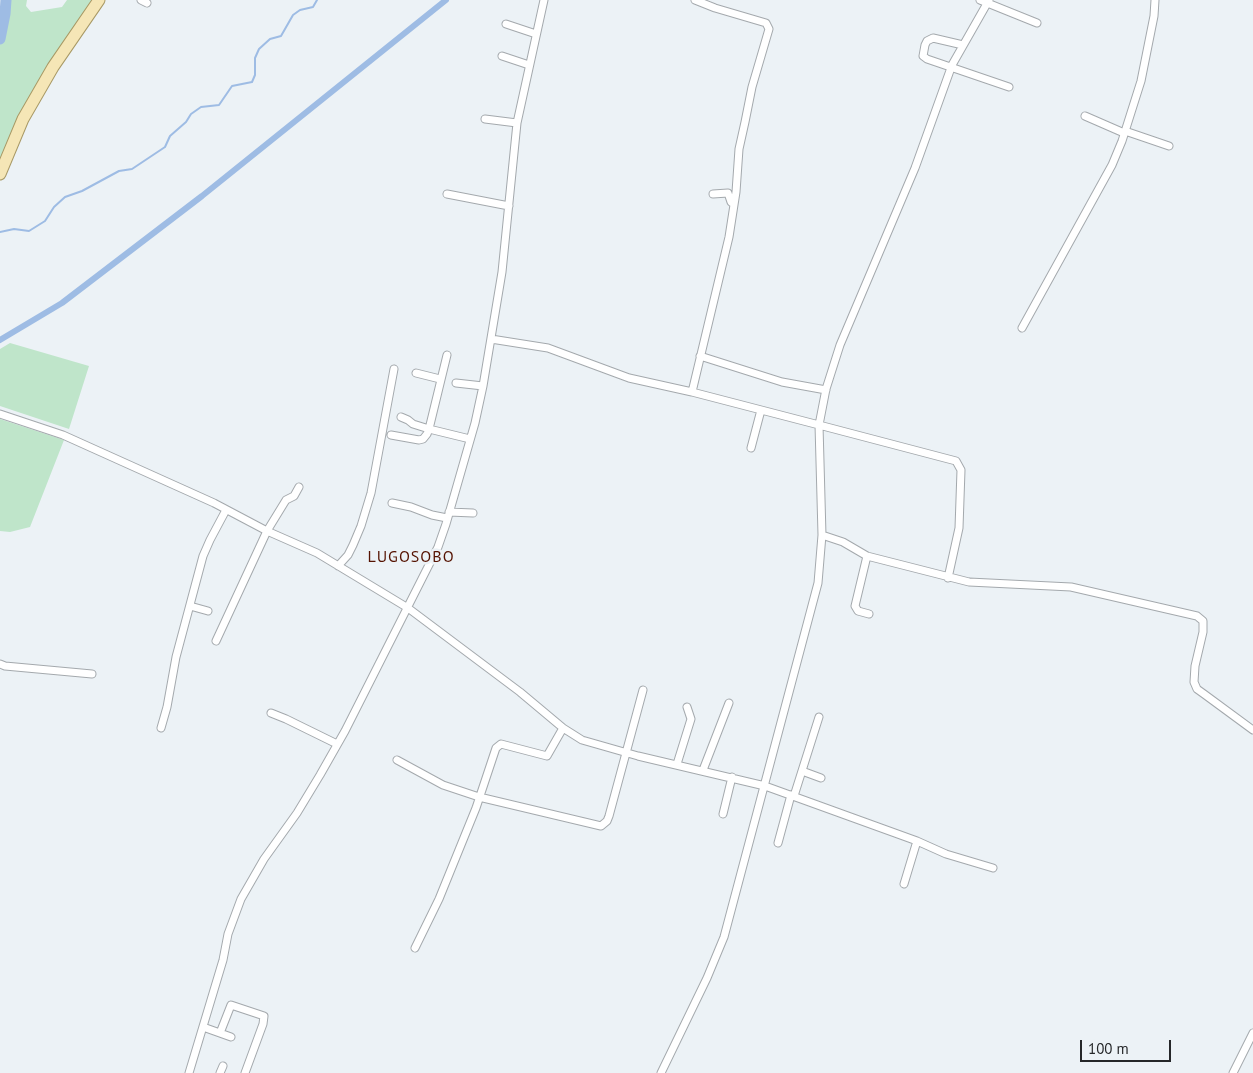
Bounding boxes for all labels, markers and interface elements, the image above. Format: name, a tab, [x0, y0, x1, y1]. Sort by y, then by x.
district label: LUGOSOBO	[366, 547, 456, 567]
scale bar	[1083, 1030, 1174, 1062]
text: 100 m	[1088, 1039, 1129, 1058]

